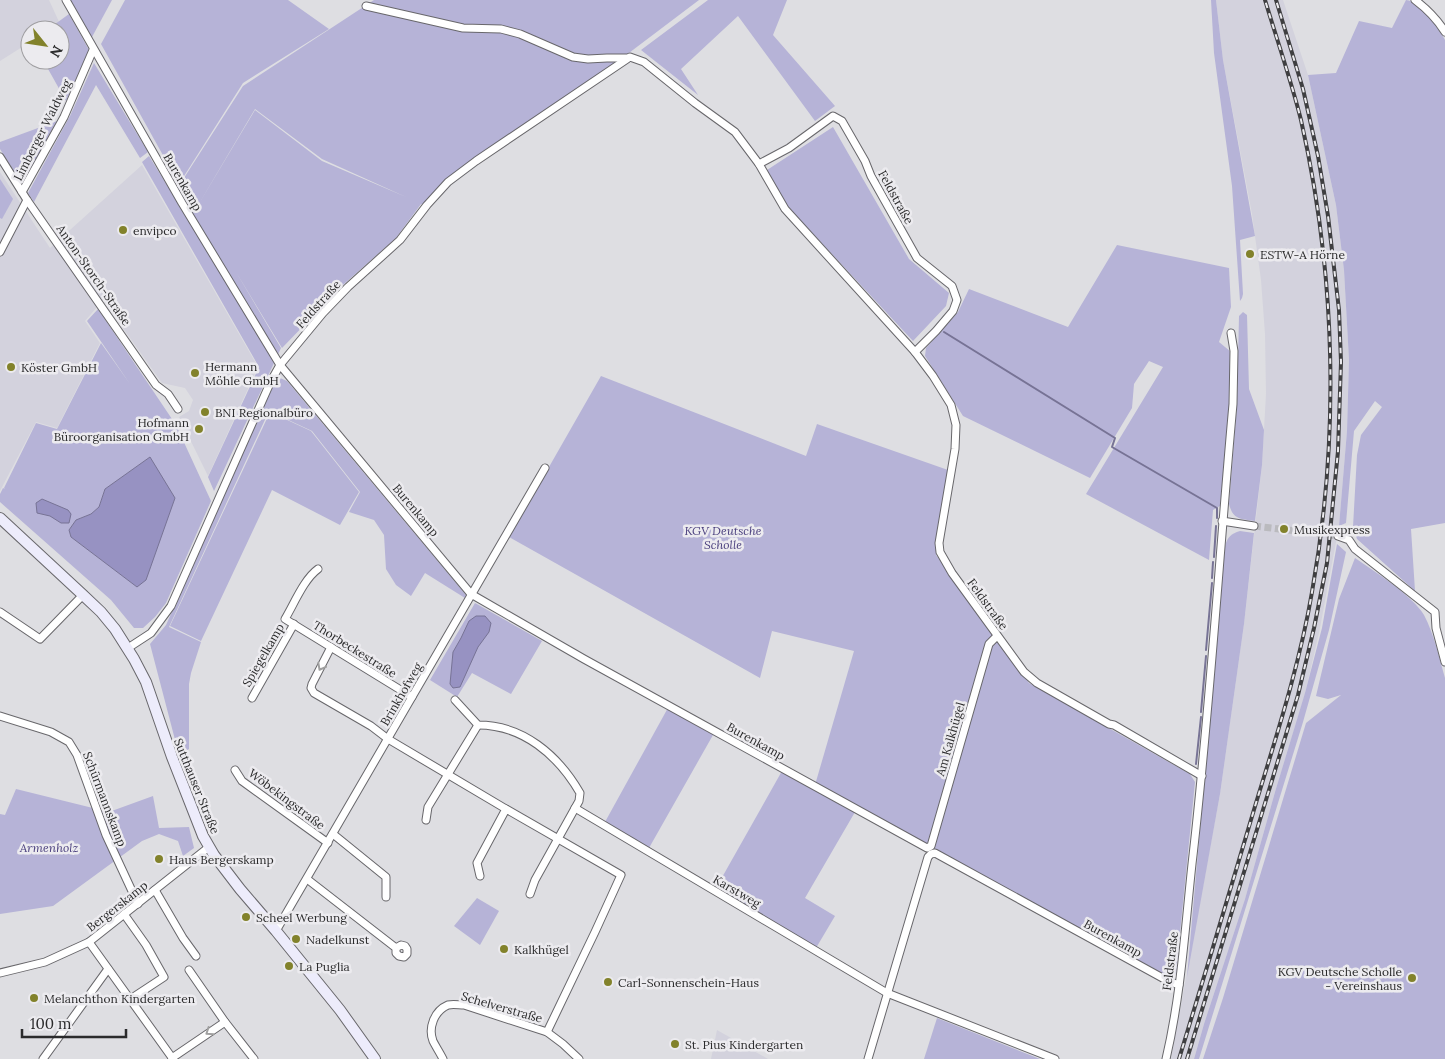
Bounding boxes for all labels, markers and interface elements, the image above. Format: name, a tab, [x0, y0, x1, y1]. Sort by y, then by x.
north arrow	[20, 20, 70, 70]
text: N	[46, 42, 67, 61]
street label: Limberger Waldweg	[10, 76, 74, 183]
street label: Burenkamp	[161, 151, 205, 213]
street label: Feldstraße	[875, 167, 917, 227]
street label: Anton-Storch-Straße	[53, 221, 135, 329]
place label: envipco	[133, 223, 177, 238]
marker: envipco	[117, 224, 129, 236]
place label: ESTW-A Hörne	[1260, 247, 1345, 262]
marker: ESTW-A Hörne	[1244, 248, 1256, 260]
street label: Feldstraße	[293, 277, 344, 331]
place label: Hermann Möhle GmbH	[205, 359, 279, 388]
place label: Köster GmbH	[21, 360, 97, 375]
marker: Köster GmbH	[5, 361, 17, 373]
marker: Hermann Möhle GmbH	[189, 367, 201, 379]
place label: BNI Regionalbüro	[215, 405, 313, 420]
marker: BNI Regionalbüro	[199, 406, 211, 418]
place label: Hofmann Büroorganisation GmbH	[54, 415, 189, 444]
marker: Hofmann Büroorganisation GmbH	[193, 423, 205, 435]
street label: Burenkamp	[390, 481, 442, 539]
place label: Musikexpress	[1294, 522, 1371, 537]
park label: KGV Deutsche Scholle	[684, 523, 762, 552]
marker: Musikexpress	[1278, 523, 1290, 535]
street label: Feldstraße	[964, 576, 1012, 633]
street label: Thorbeckestraße	[310, 617, 400, 681]
street label: Spiegelkamp	[239, 621, 287, 689]
street label: Brinkhofweg	[377, 659, 425, 728]
one-way arrow	[317, 662, 327, 671]
street label: Am Kalkhügel	[932, 700, 968, 779]
street label: Burenkamp	[724, 719, 788, 763]
street label: Sutthauser Straße	[171, 736, 223, 836]
street label: Schürmannskamp	[80, 749, 130, 849]
street label: Wöbekingstraße	[246, 765, 329, 833]
park label: Armenholz	[19, 840, 79, 855]
place label: Haus Bergerskamp	[169, 852, 274, 867]
marker: Haus Bergerskamp	[153, 853, 165, 865]
street label: Karstweg	[710, 871, 764, 911]
street label: Bergerskamp	[83, 877, 151, 935]
place label: Scheel Werbung	[256, 910, 347, 925]
marker: Scheel Werbung	[240, 911, 252, 923]
street label: Burenkamp	[1081, 916, 1145, 960]
street label: Feldstraße	[1159, 930, 1181, 991]
place label: Nadelkunst	[306, 932, 370, 947]
marker: Nadelkunst	[290, 933, 302, 945]
place label: Kalkhügel	[514, 942, 569, 957]
marker: Kalkhügel	[498, 943, 510, 955]
place label: La Puglia	[299, 959, 350, 974]
marker: La Puglia	[283, 960, 295, 972]
place label: KGV Deutsche Scholle - Vereinshaus	[1278, 964, 1402, 993]
marker: KGV Deutsche Scholle - Vereinshaus	[1406, 972, 1418, 984]
place label: Carl-Sonnenschein-Haus	[618, 975, 759, 990]
marker: Carl-Sonnenschein-Haus	[602, 976, 614, 988]
street label: Schelverstraße	[460, 988, 545, 1026]
place label: Melanchthon Kindergarten	[44, 991, 195, 1006]
marker: Melanchthon Kindergarten	[28, 992, 40, 1004]
scale bar	[22, 1006, 126, 1038]
text: 100 m	[30, 1014, 71, 1033]
one-way arrow	[206, 1026, 215, 1036]
place label: St. Pius Kindergarten	[685, 1037, 803, 1052]
marker: St. Pius Kindergarten	[669, 1038, 681, 1050]

